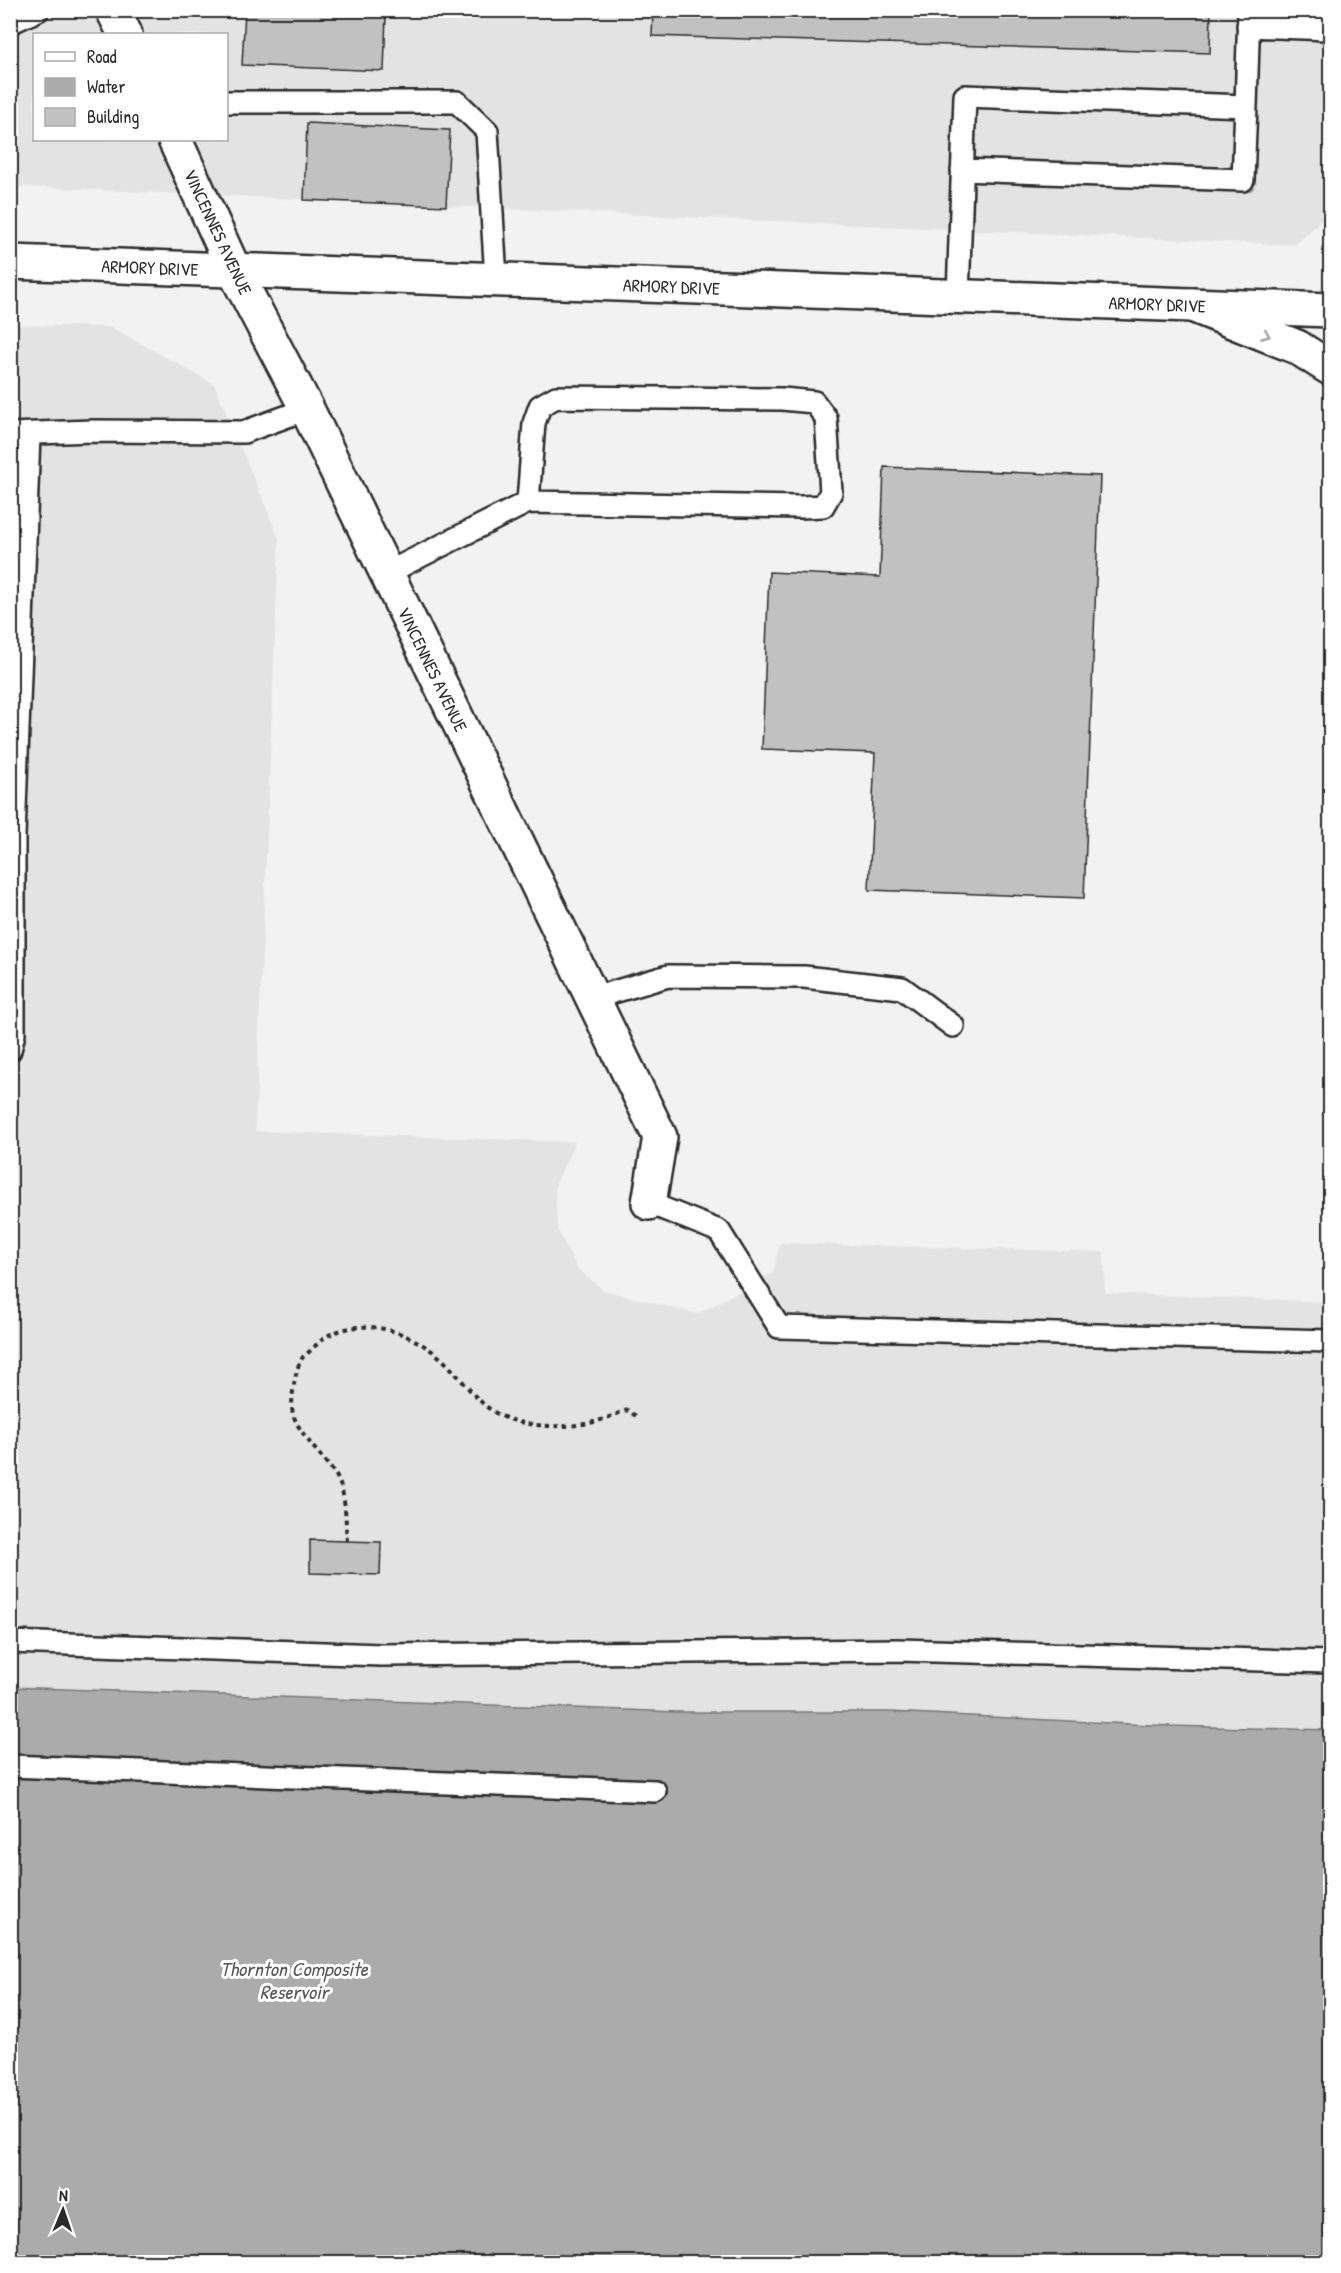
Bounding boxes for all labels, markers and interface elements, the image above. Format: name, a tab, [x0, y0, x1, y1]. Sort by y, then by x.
legend	[33, 33, 228, 141]
text: Road	[87, 44, 117, 69]
text: Water	[87, 74, 125, 99]
text: Building	[87, 104, 139, 129]
street label: VINCENNES AVENUE	[178, 165, 258, 299]
street label: ARMORY DRIVE	[101, 253, 199, 281]
street label: ARMORY DRIVE	[623, 272, 721, 300]
street label: ARMORY DRIVE	[1108, 289, 1206, 318]
one-way arrow	[1260, 327, 1271, 340]
street label: VINCENNES AVENUE	[392, 603, 474, 736]
water label: Thornton Composite Reservoir	[220, 1955, 369, 2005]
north arrow	[33, 2180, 93, 2240]
text: N	[59, 2184, 69, 2206]

